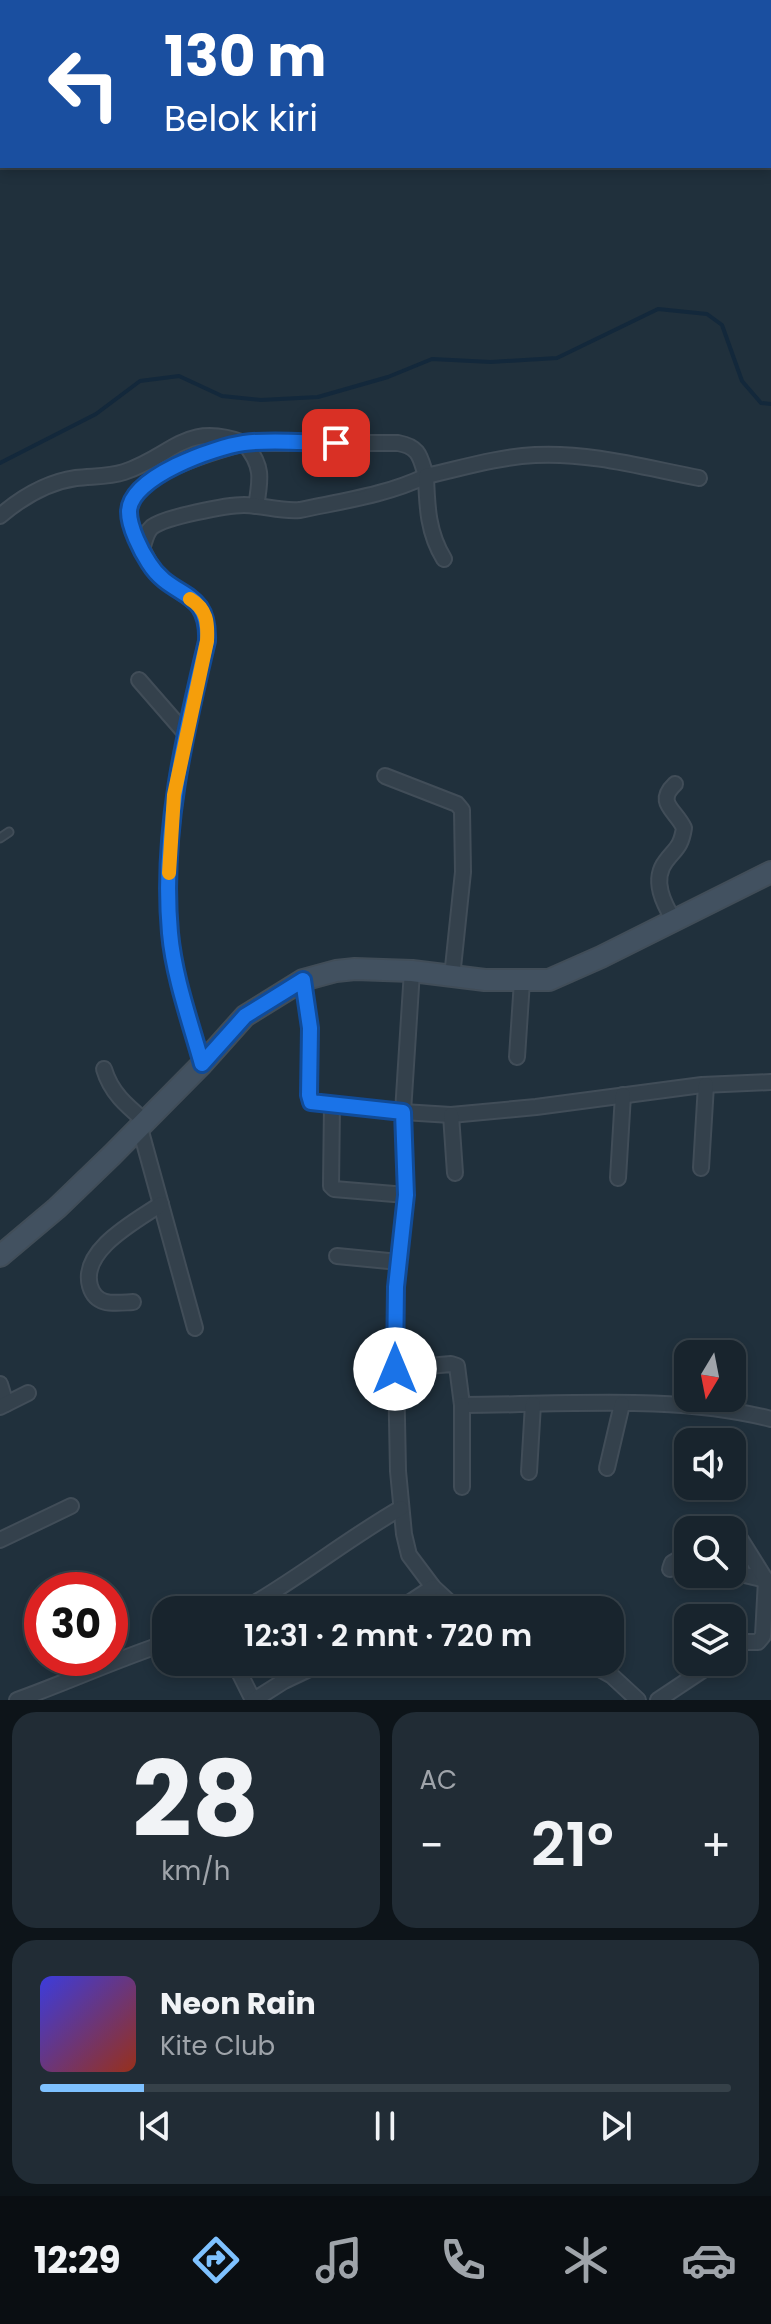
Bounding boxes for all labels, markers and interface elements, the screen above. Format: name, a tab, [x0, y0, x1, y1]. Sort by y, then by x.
text: 130 m	[164, 17, 327, 96]
icon: left	[32, 32, 136, 136]
text: Belok kiri	[164, 93, 318, 144]
pin	[302, 409, 370, 477]
icon: arrive	[314, 421, 358, 465]
position arrow	[353, 1327, 437, 1411]
north arrow	[674, 1340, 746, 1412]
map controls	[674, 1340, 746, 1676]
button: sound	[674, 1428, 746, 1500]
button: search	[674, 1516, 746, 1588]
speed limit sign: 30	[24, 1572, 128, 1676]
button: layers	[674, 1604, 746, 1676]
text: 12:31 · 2 mnt · 720 m	[244, 1614, 532, 1657]
text: 28	[132, 1727, 259, 1872]
text: AC	[420, 1762, 457, 1798]
text: 21°	[531, 1803, 614, 1887]
text: −	[420, 1815, 444, 1876]
text: +	[701, 1815, 731, 1876]
text: km/h	[161, 1853, 230, 1889]
text: Neon Rain	[160, 1982, 316, 2025]
text: Kite Club	[160, 2028, 275, 2064]
icon: previous	[133, 2104, 177, 2148]
icon: pause	[363, 2104, 407, 2148]
icon: next	[594, 2104, 638, 2148]
icon: directions	[188, 2232, 244, 2288]
icon: music	[311, 2232, 367, 2288]
icon: phone	[435, 2232, 491, 2288]
icon: climate	[558, 2232, 614, 2288]
icon: car	[681, 2232, 737, 2288]
text: 12:29	[34, 2235, 121, 2286]

